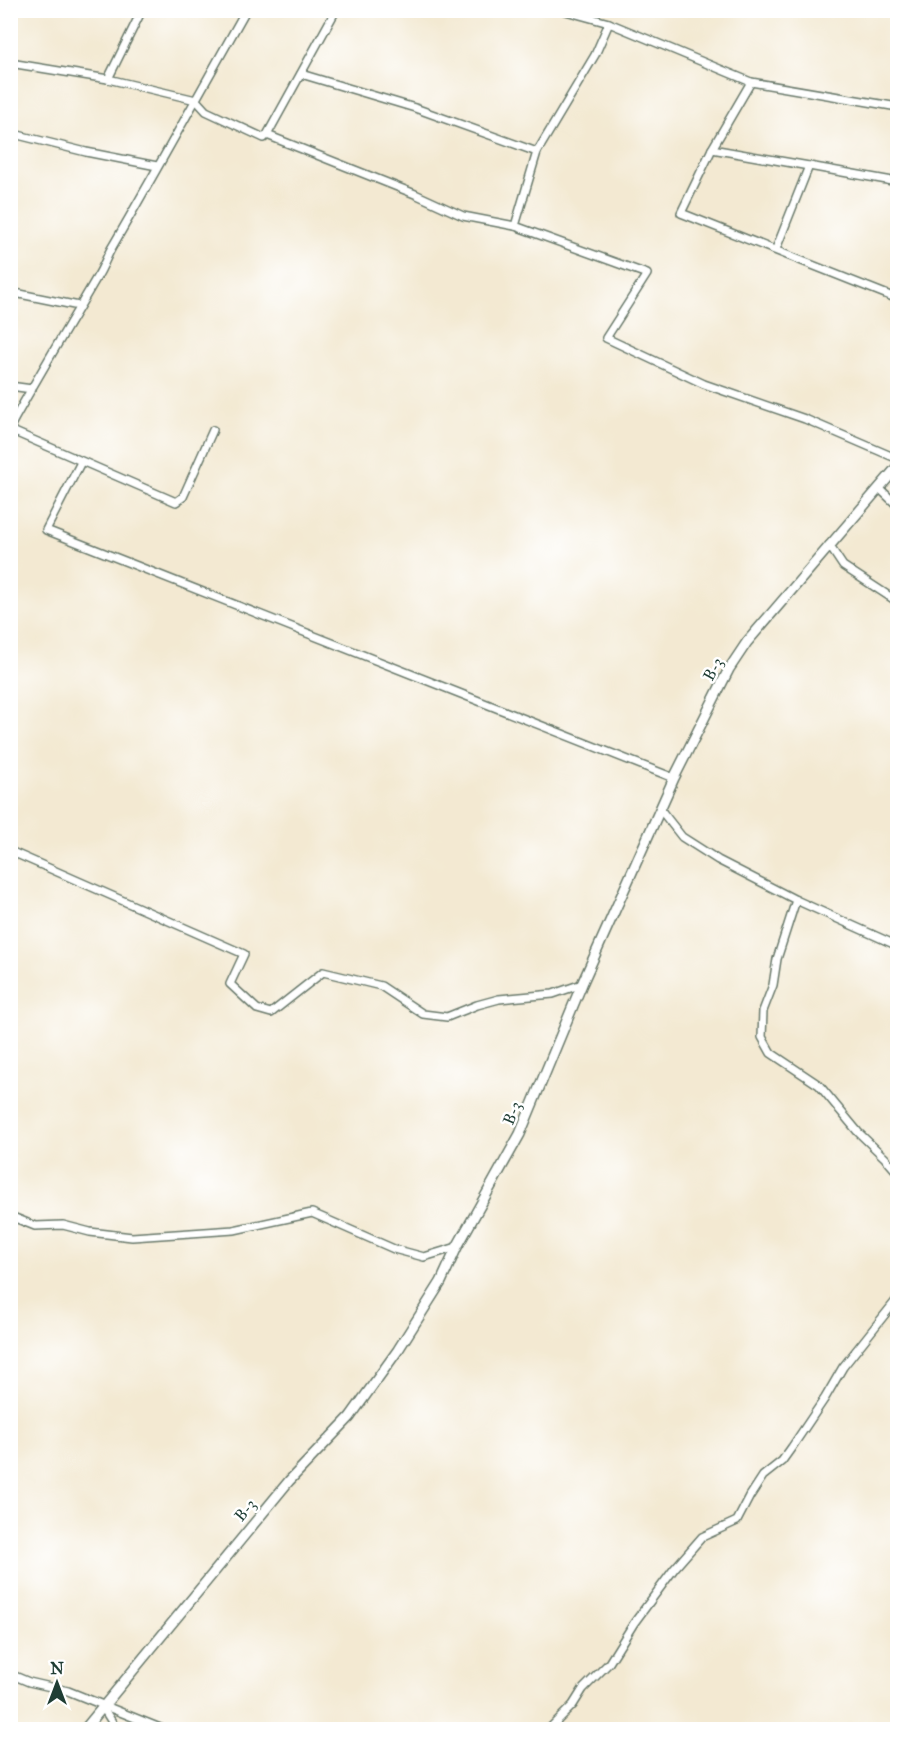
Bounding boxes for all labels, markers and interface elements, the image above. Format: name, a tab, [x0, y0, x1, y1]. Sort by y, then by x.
street label: B-3	[699, 654, 727, 684]
street label: B-3	[499, 1098, 525, 1128]
street label: B-3	[230, 1495, 260, 1525]
north arrow	[27, 1653, 87, 1713]
text: N	[50, 1659, 64, 1678]

